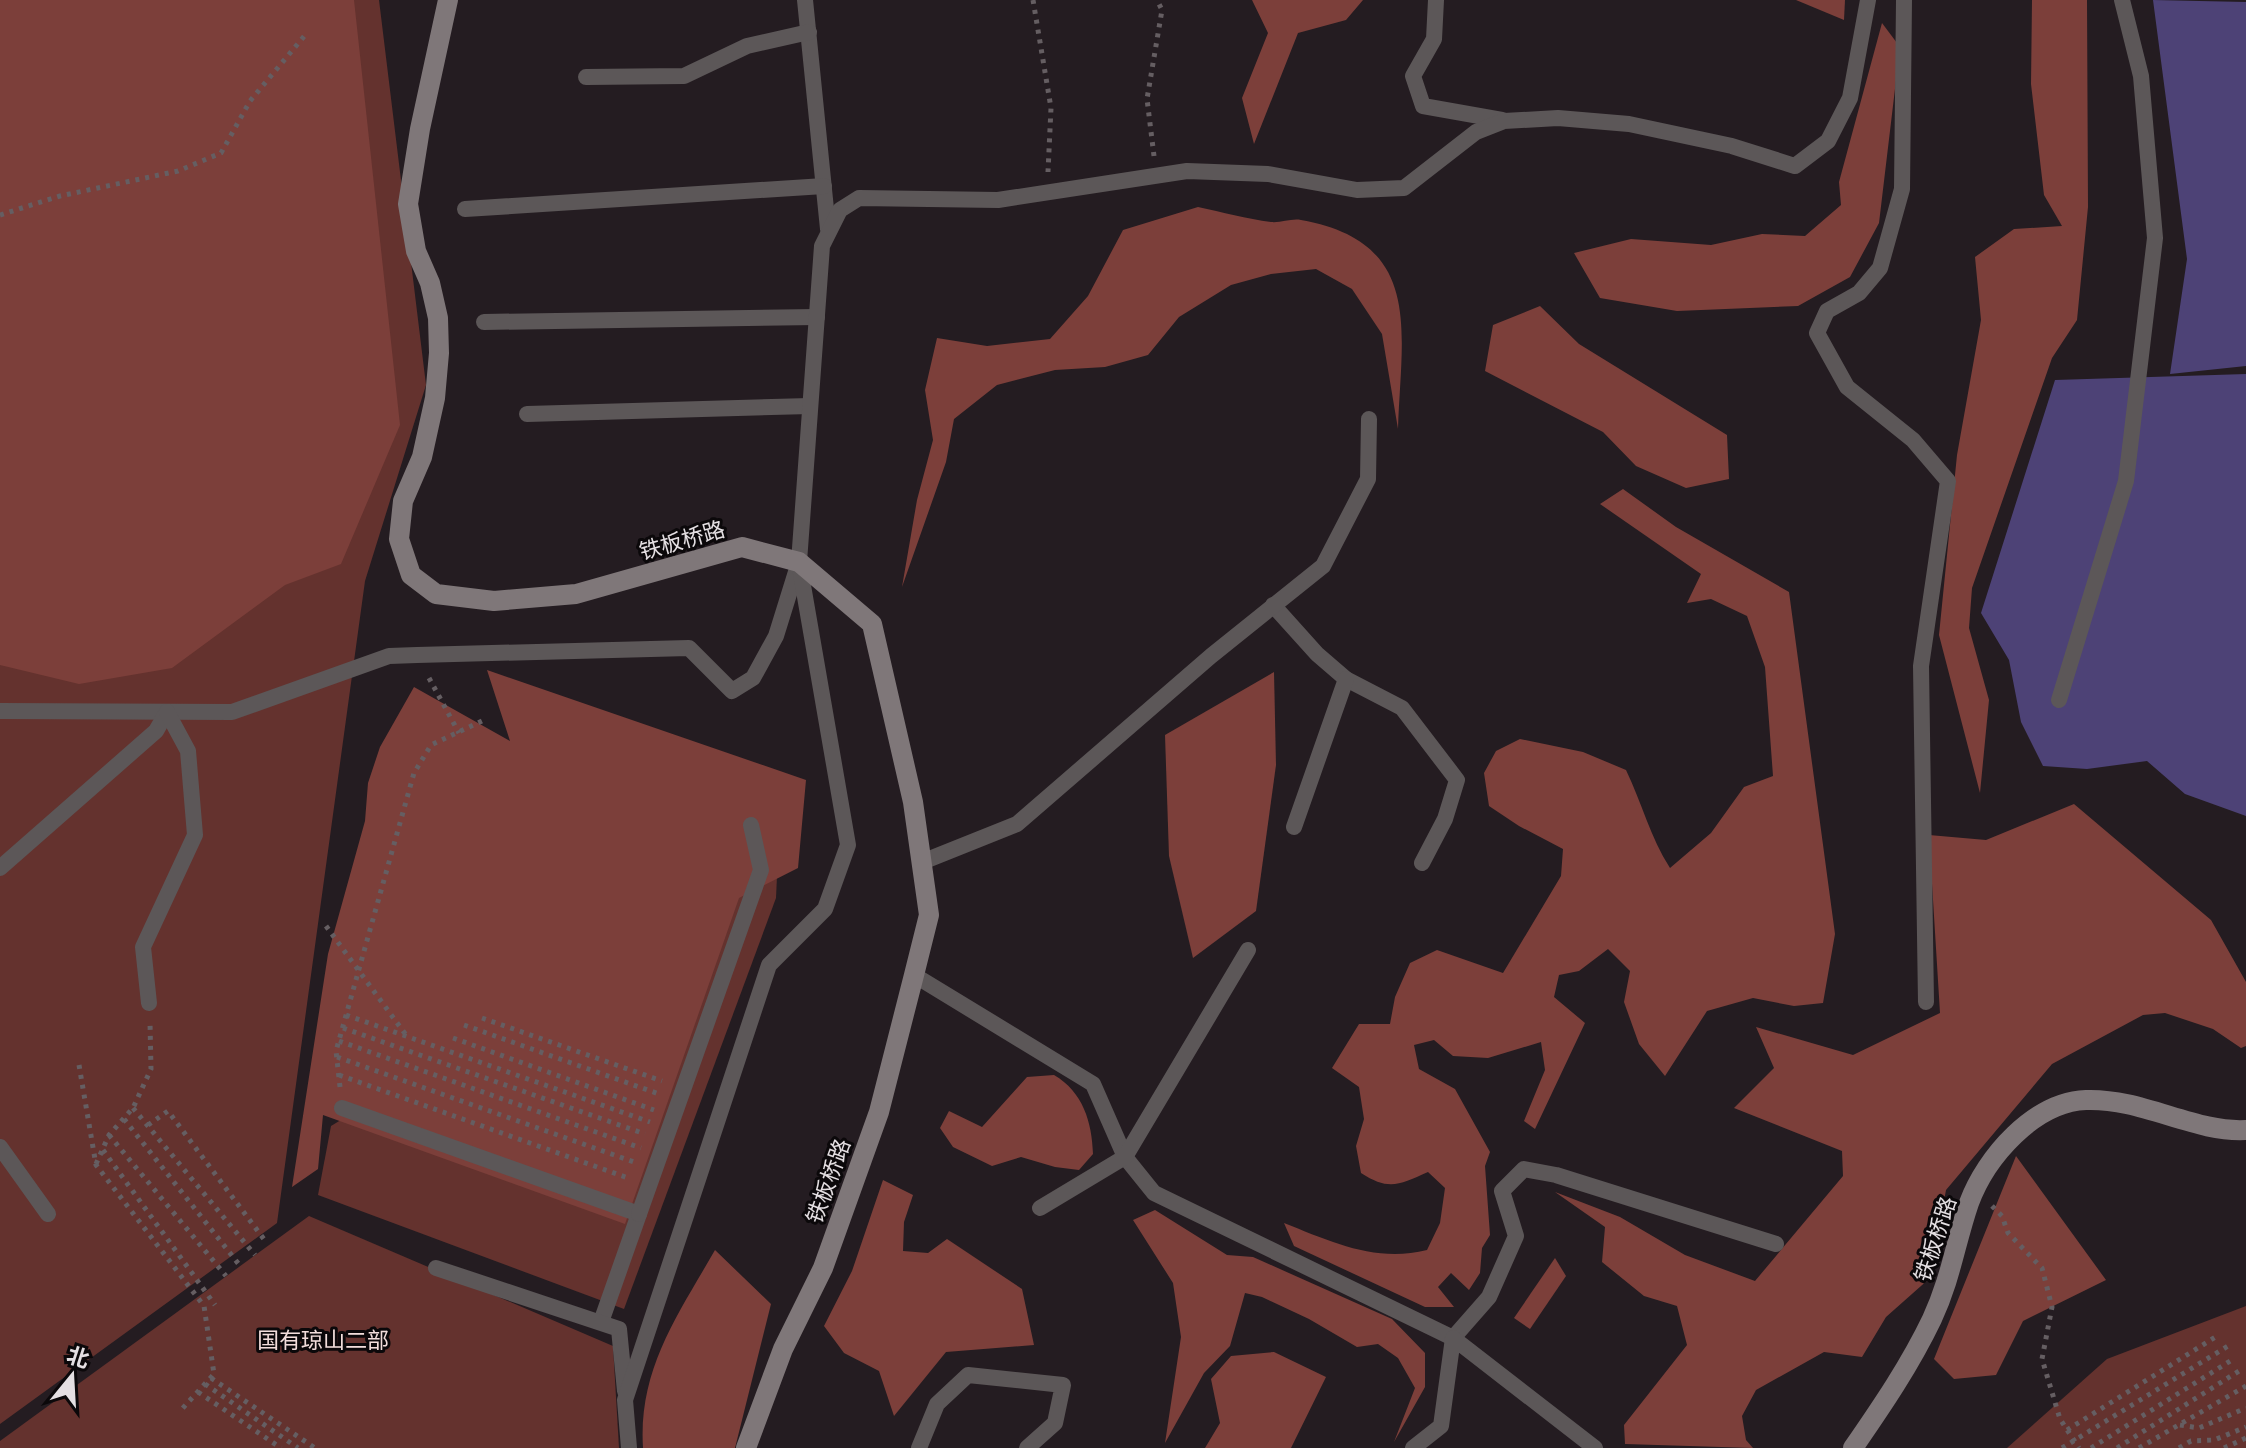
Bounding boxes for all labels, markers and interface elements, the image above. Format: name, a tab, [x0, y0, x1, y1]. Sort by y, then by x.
street label: 铁板桥路	[636, 515, 728, 566]
street label: 铁板桥路	[801, 1135, 856, 1227]
street label: 铁板桥路	[1909, 1193, 1962, 1285]
park label: 国有琼山二部	[257, 1327, 389, 1354]
north arrow	[32, 1336, 112, 1416]
text: 北	[63, 1341, 93, 1374]

